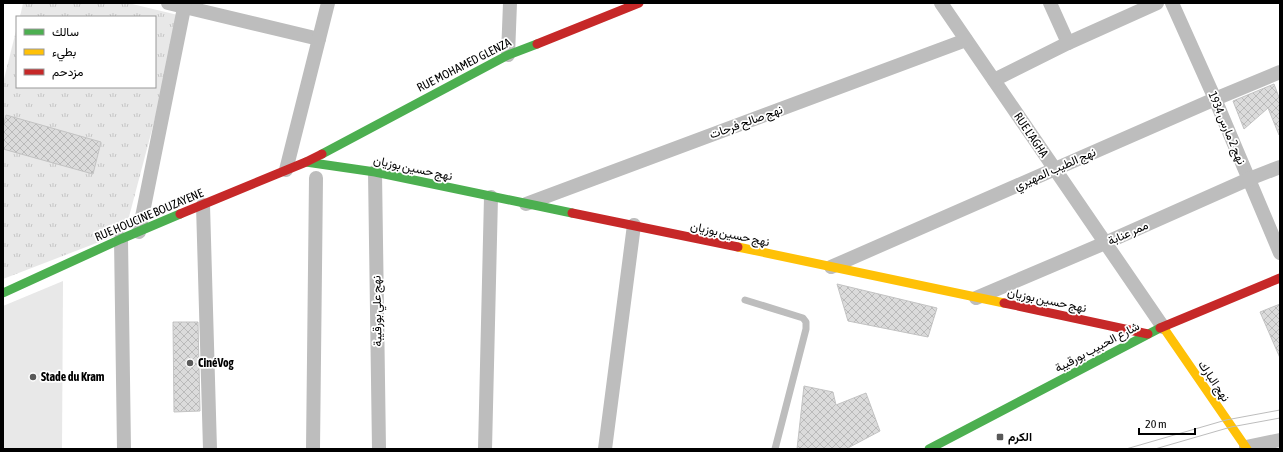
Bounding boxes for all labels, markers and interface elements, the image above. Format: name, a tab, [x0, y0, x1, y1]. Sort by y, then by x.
legend	[16, 16, 156, 88]
text: سالك	[52, 25, 79, 39]
street label: RUE MOHAMED GLENZA	[415, 35, 513, 95]
text: بطيء	[52, 45, 76, 62]
text: مزدحم	[52, 65, 83, 80]
street label: نهج 2 مارس 1934	[1204, 90, 1249, 167]
street label: نهج صالح فرحات	[708, 102, 785, 144]
street label: RUE L'AGHA	[1011, 110, 1051, 160]
street label: نهج الطيب المهيري	[1012, 145, 1099, 196]
street label: نهج حسين بوزيان	[372, 153, 454, 185]
street label: RUE HOUCINE BOUZAYENE	[93, 186, 205, 244]
street label: ممر عنابة	[1106, 218, 1151, 249]
street label: نهج حسين بوزيان	[689, 219, 771, 251]
street label: نهج علي بورقيبة	[369, 275, 388, 347]
street label: نهج حسين بوزيان	[1006, 285, 1088, 317]
street label: شارع الحبيب بورقيبة	[1052, 319, 1143, 377]
place label: CinéVog	[198, 356, 235, 370]
marker: CinéVog	[185, 358, 195, 368]
street label: نهج البارك	[1193, 358, 1233, 405]
place label: Stade du Kram	[41, 370, 105, 384]
marker: Stade du Kram	[28, 372, 38, 382]
scale bar	[1139, 410, 1195, 436]
text: 20 m	[1145, 417, 1167, 431]
place label: الكرم	[1008, 430, 1032, 445]
marker: الكرم	[995, 432, 1005, 442]

